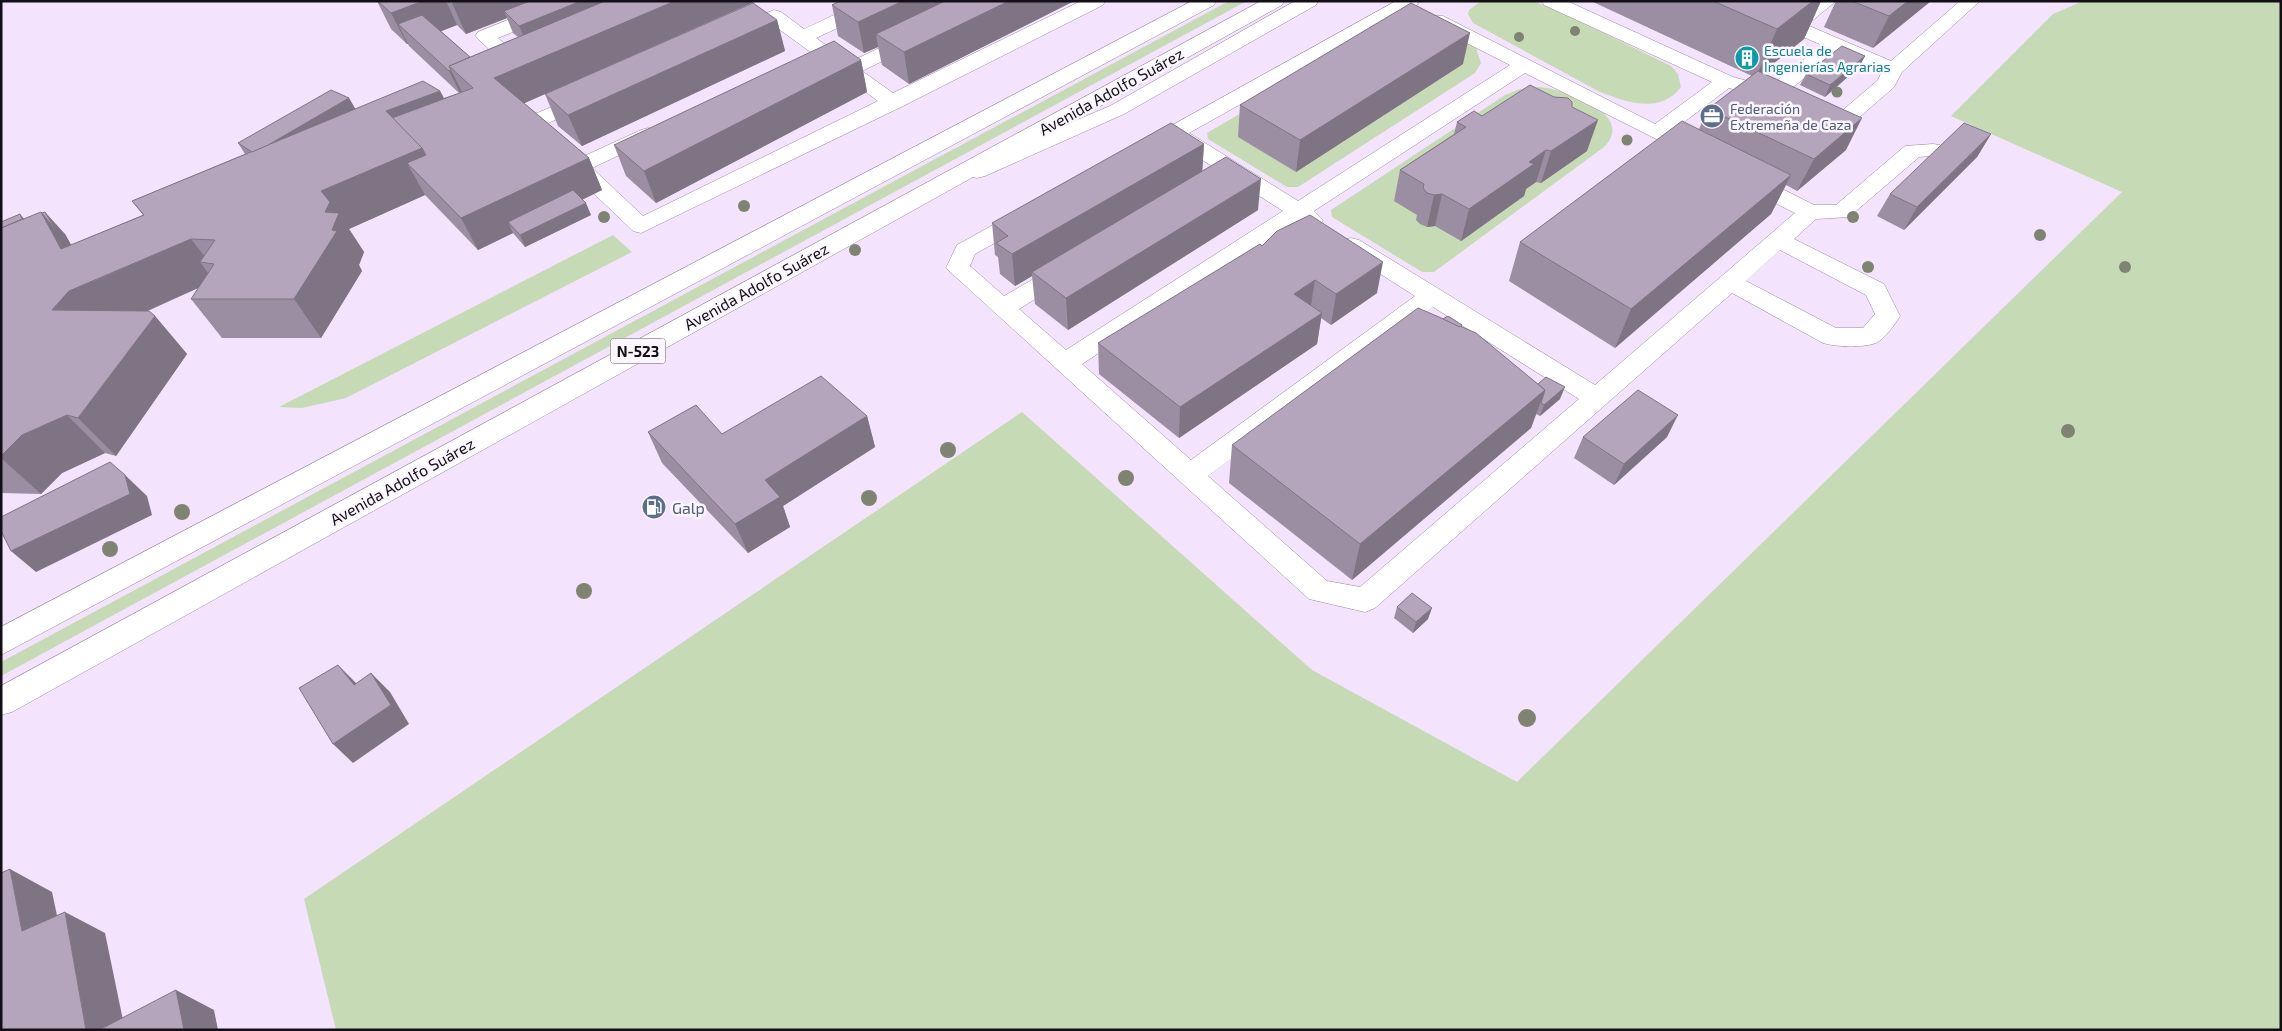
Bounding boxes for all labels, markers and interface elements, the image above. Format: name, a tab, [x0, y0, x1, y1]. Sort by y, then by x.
place label: Escuela de Ingenierías Agrarias	[1764, 42, 1891, 75]
street label: Avenida Adolfo Suárez	[1035, 43, 1187, 139]
building icon: Escuela de Ingenierías Agrarias	[1734, 45, 1760, 71]
place label: Federación Extremeña de Caza	[1730, 100, 1851, 133]
office icon: Federación Extremeña de Caza	[1699, 103, 1725, 129]
street label: Avenida Adolfo Suárez	[680, 238, 832, 334]
road number: N-523	[610, 338, 666, 364]
street label: Avenida Adolfo Suárez	[326, 433, 478, 529]
fuel station icon: Galp	[641, 494, 667, 520]
place label: Galp	[672, 498, 705, 517]

